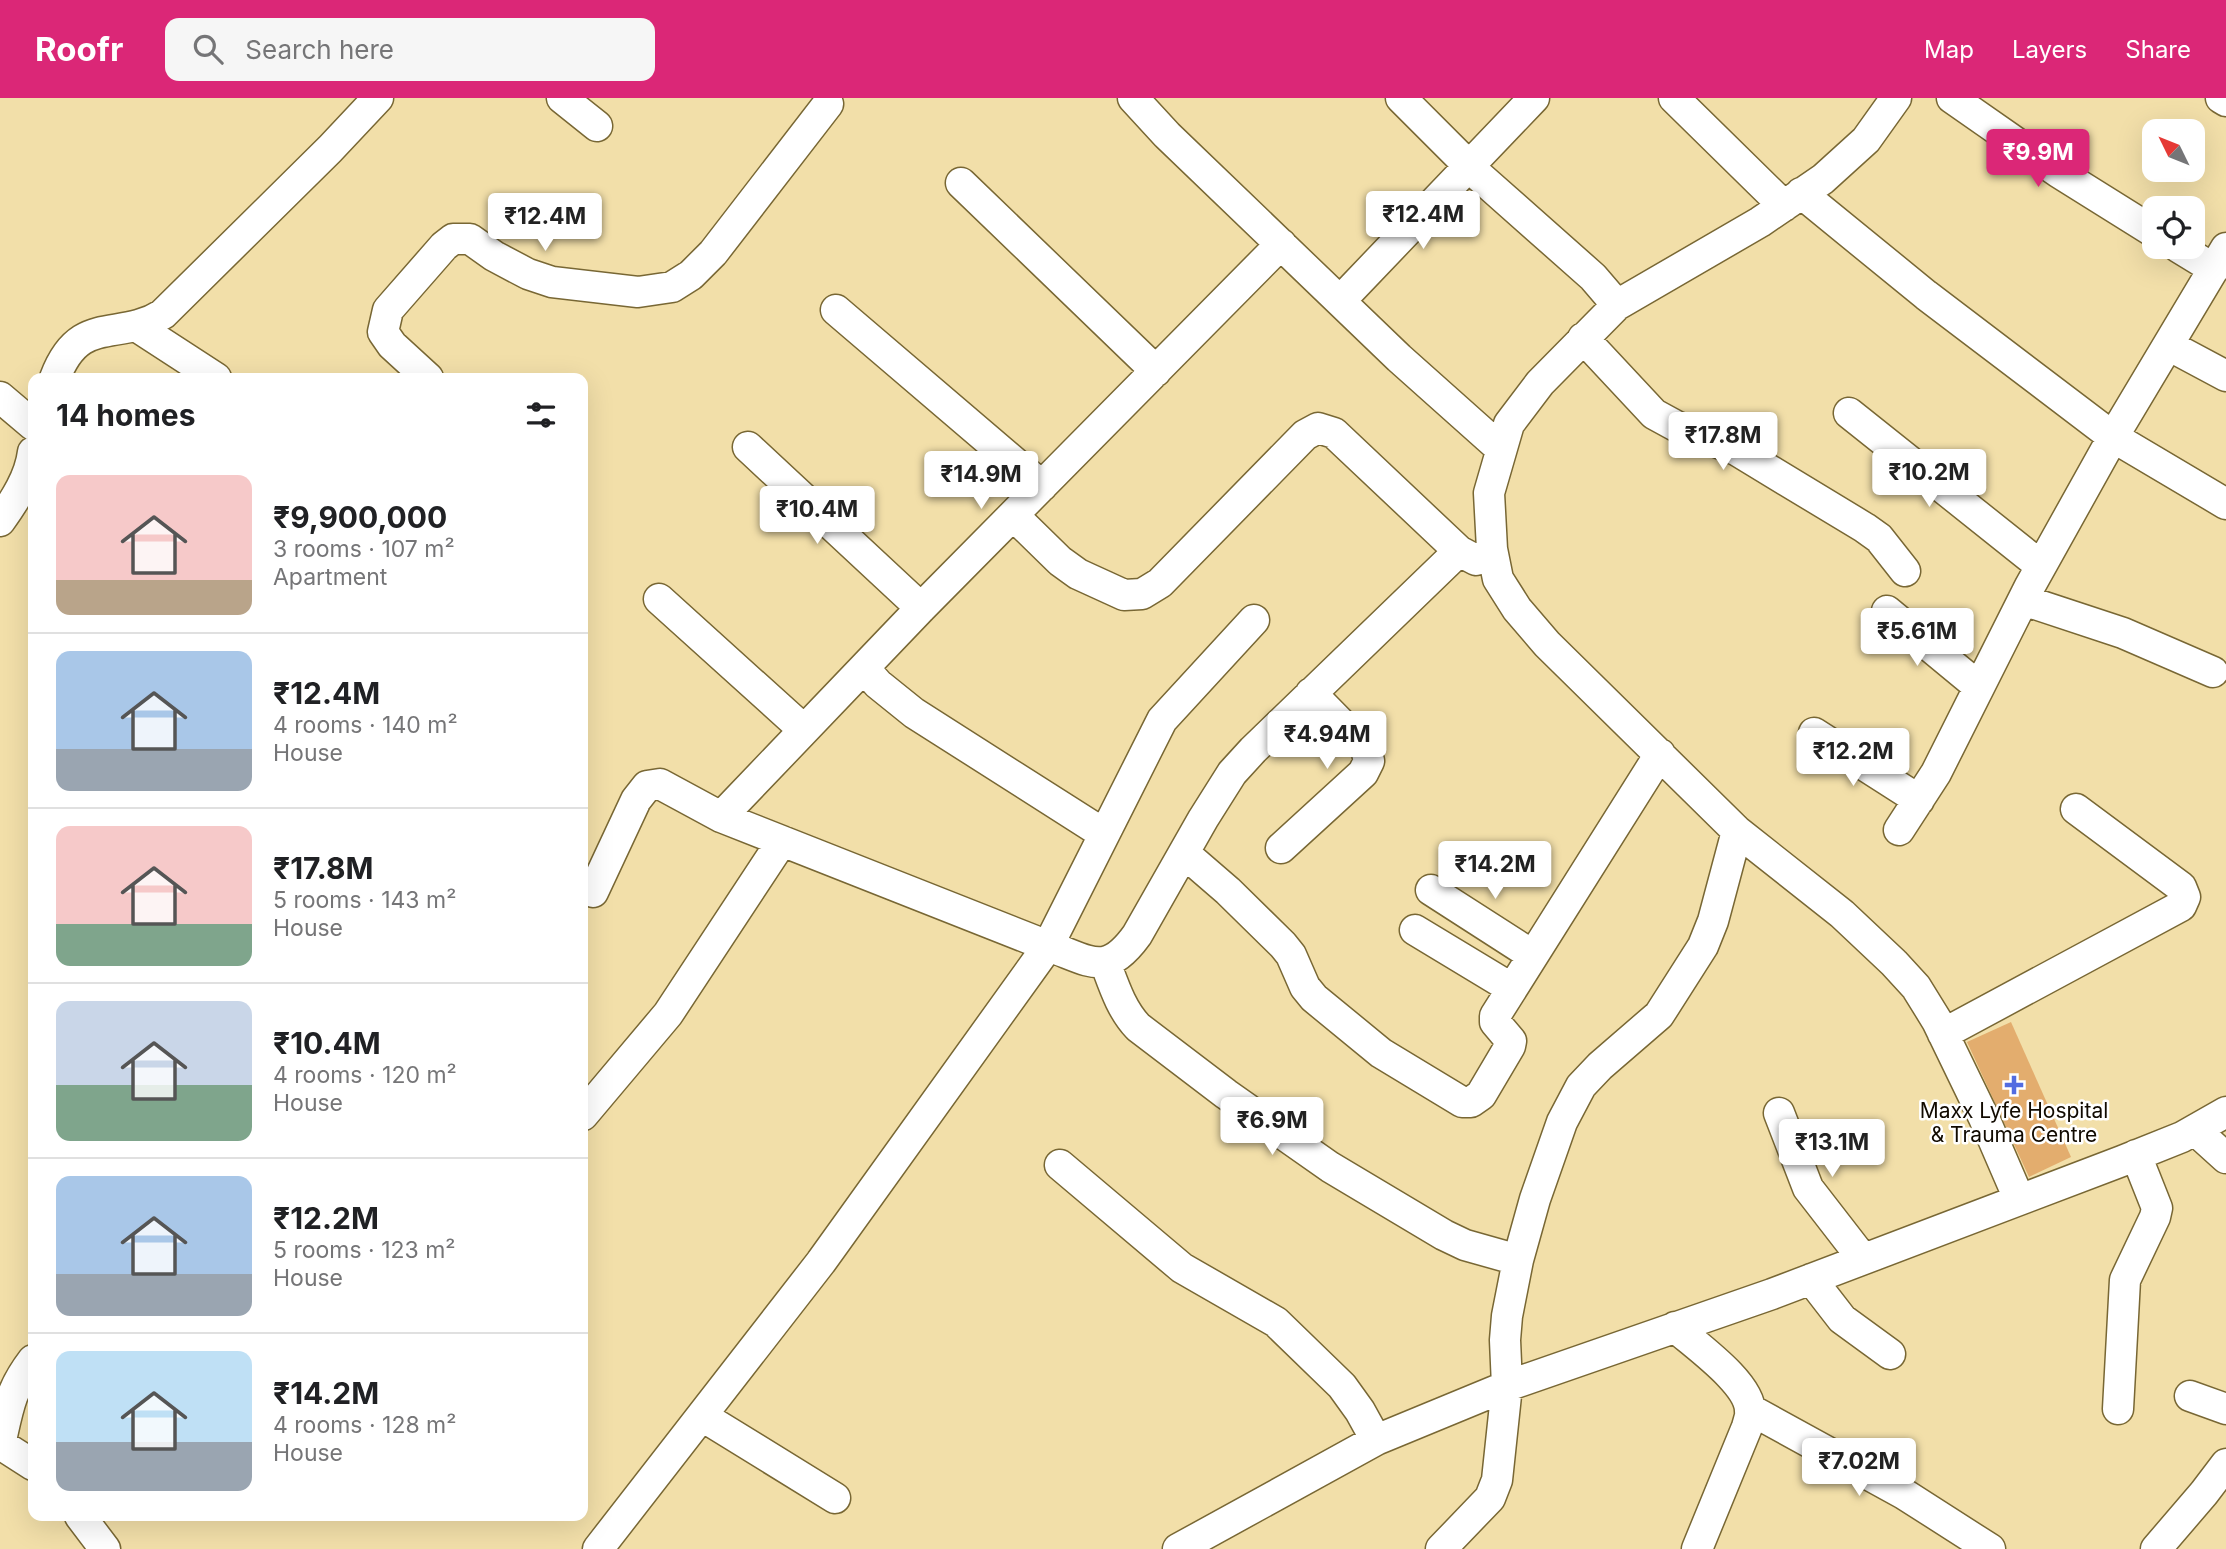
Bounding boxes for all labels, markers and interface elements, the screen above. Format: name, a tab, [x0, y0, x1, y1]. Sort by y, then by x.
search box	[165, 18, 655, 81]
text: Roofr	[35, 29, 123, 69]
icon: search	[189, 30, 227, 68]
text: Search here	[245, 34, 394, 65]
text: Map	[1924, 35, 1974, 64]
text: Layers	[2012, 35, 2087, 64]
text: Share	[2125, 35, 2191, 64]
north arrow	[2142, 119, 2205, 182]
map controls	[2142, 119, 2205, 259]
pin: ₹9.9M	[1989, 130, 2087, 189]
text: ₹9.9M	[2002, 138, 2074, 166]
pin: ₹12.4M	[1366, 192, 1480, 251]
pin: ₹12.4M	[488, 194, 602, 253]
button: locate	[2142, 196, 2205, 259]
text: ₹12.4M	[1382, 200, 1464, 228]
text: ₹12.4M	[504, 202, 586, 230]
icon: filters	[522, 396, 560, 434]
text: 14 homes	[56, 397, 195, 433]
pin: ₹17.8M	[1666, 412, 1780, 472]
text: ₹17.8M	[1685, 421, 1762, 449]
pin: ₹10.2M	[1872, 450, 1986, 509]
pin: ₹14.9M	[924, 452, 1038, 511]
text: ₹10.2M	[1888, 458, 1970, 486]
text: ₹14.9M	[940, 460, 1022, 488]
pin: ₹10.4M	[760, 486, 874, 546]
text: ₹10.4M	[776, 495, 858, 523]
text: ₹9,900,000	[273, 499, 447, 535]
icon: home	[112, 503, 196, 587]
text: 3 rooms · 107 m²	[273, 535, 455, 563]
text: Apartment	[273, 563, 387, 591]
pin: ₹5.61M	[1860, 608, 1974, 668]
text: ₹5.61M	[1877, 617, 1957, 645]
text: ₹12.4M	[273, 675, 380, 711]
icon: home	[112, 679, 196, 763]
text: 4 rooms · 140 m²	[273, 711, 458, 739]
pin: ₹4.94M	[1270, 712, 1384, 771]
text: ₹4.94M	[1283, 720, 1371, 748]
pin: ₹12.2M	[1796, 728, 1910, 788]
text: ₹12.2M	[1812, 737, 1894, 765]
text: House	[273, 739, 343, 767]
pin: ₹14.2M	[1438, 842, 1552, 901]
text: ₹17.8M	[273, 850, 373, 886]
text: ₹14.2M	[1454, 850, 1536, 878]
icon: home	[112, 854, 196, 938]
text: 5 rooms · 143 m²	[273, 886, 456, 914]
text: House	[273, 914, 343, 942]
text: ₹10.4M	[273, 1025, 381, 1061]
icon: home	[112, 1029, 196, 1113]
text: 4 rooms · 120 m²	[273, 1061, 457, 1089]
marker: Maxx Lyfe Hospital & Trauma Centre	[2004, 1075, 2024, 1095]
text: House	[273, 1089, 343, 1117]
pin: ₹6.9M	[1223, 1098, 1321, 1157]
place label: Maxx Lyfe Hospital & Trauma Centre	[1920, 1098, 2108, 1147]
text: ₹6.9M	[1236, 1106, 1308, 1134]
pin: ₹13.1M	[1775, 1119, 1889, 1179]
text: ₹13.1M	[1795, 1128, 1869, 1156]
text: ₹12.2M	[273, 1200, 379, 1236]
icon: home	[112, 1204, 196, 1288]
text: 5 rooms · 123 m²	[273, 1236, 456, 1264]
text: House	[273, 1264, 343, 1292]
text: ₹14.2M	[273, 1375, 379, 1411]
icon: home	[112, 1379, 196, 1463]
text: 4 rooms · 128 m²	[273, 1411, 456, 1439]
pin: ₹7.02M	[1802, 1438, 1916, 1498]
text: House	[273, 1439, 343, 1467]
text: ₹7.02M	[1818, 1447, 1900, 1475]

